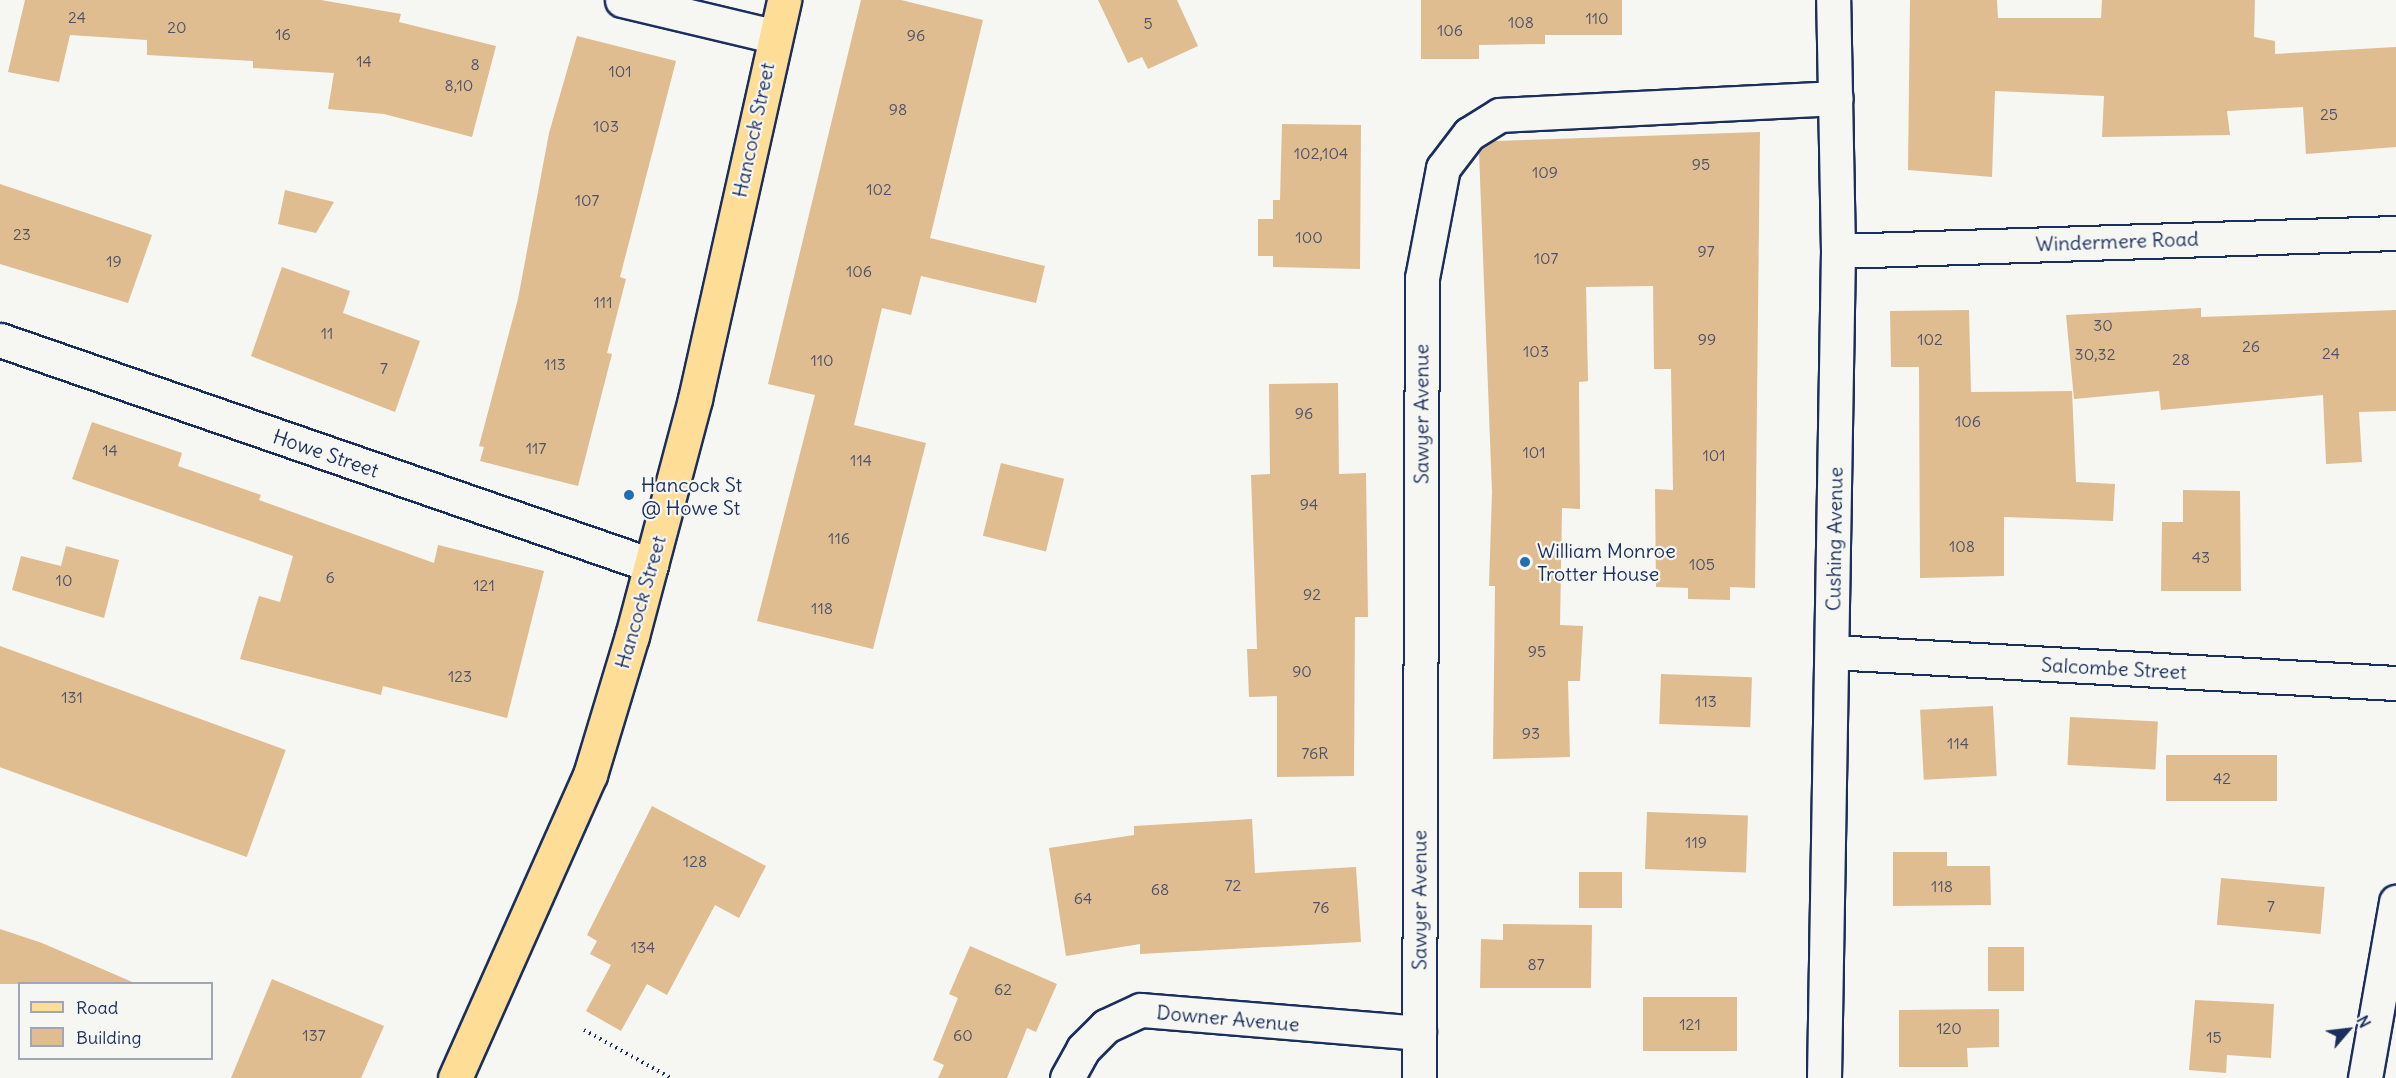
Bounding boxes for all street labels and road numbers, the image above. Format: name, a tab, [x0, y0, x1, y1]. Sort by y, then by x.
street label: Hancock Street	[727, 60, 779, 200]
street label: Windermere Road	[2035, 226, 2199, 256]
street label: Sawyer Avenue	[1409, 344, 1433, 484]
street label: Howe Street	[270, 424, 382, 482]
street label: Cushing Avenue	[1821, 467, 1847, 611]
street label: Hancock Street	[610, 533, 670, 671]
street label: Salcombe Street	[2041, 652, 2187, 684]
street label: Sawyer Avenue	[1407, 830, 1431, 970]
street label: Downer Avenue	[1155, 1000, 1301, 1036]

